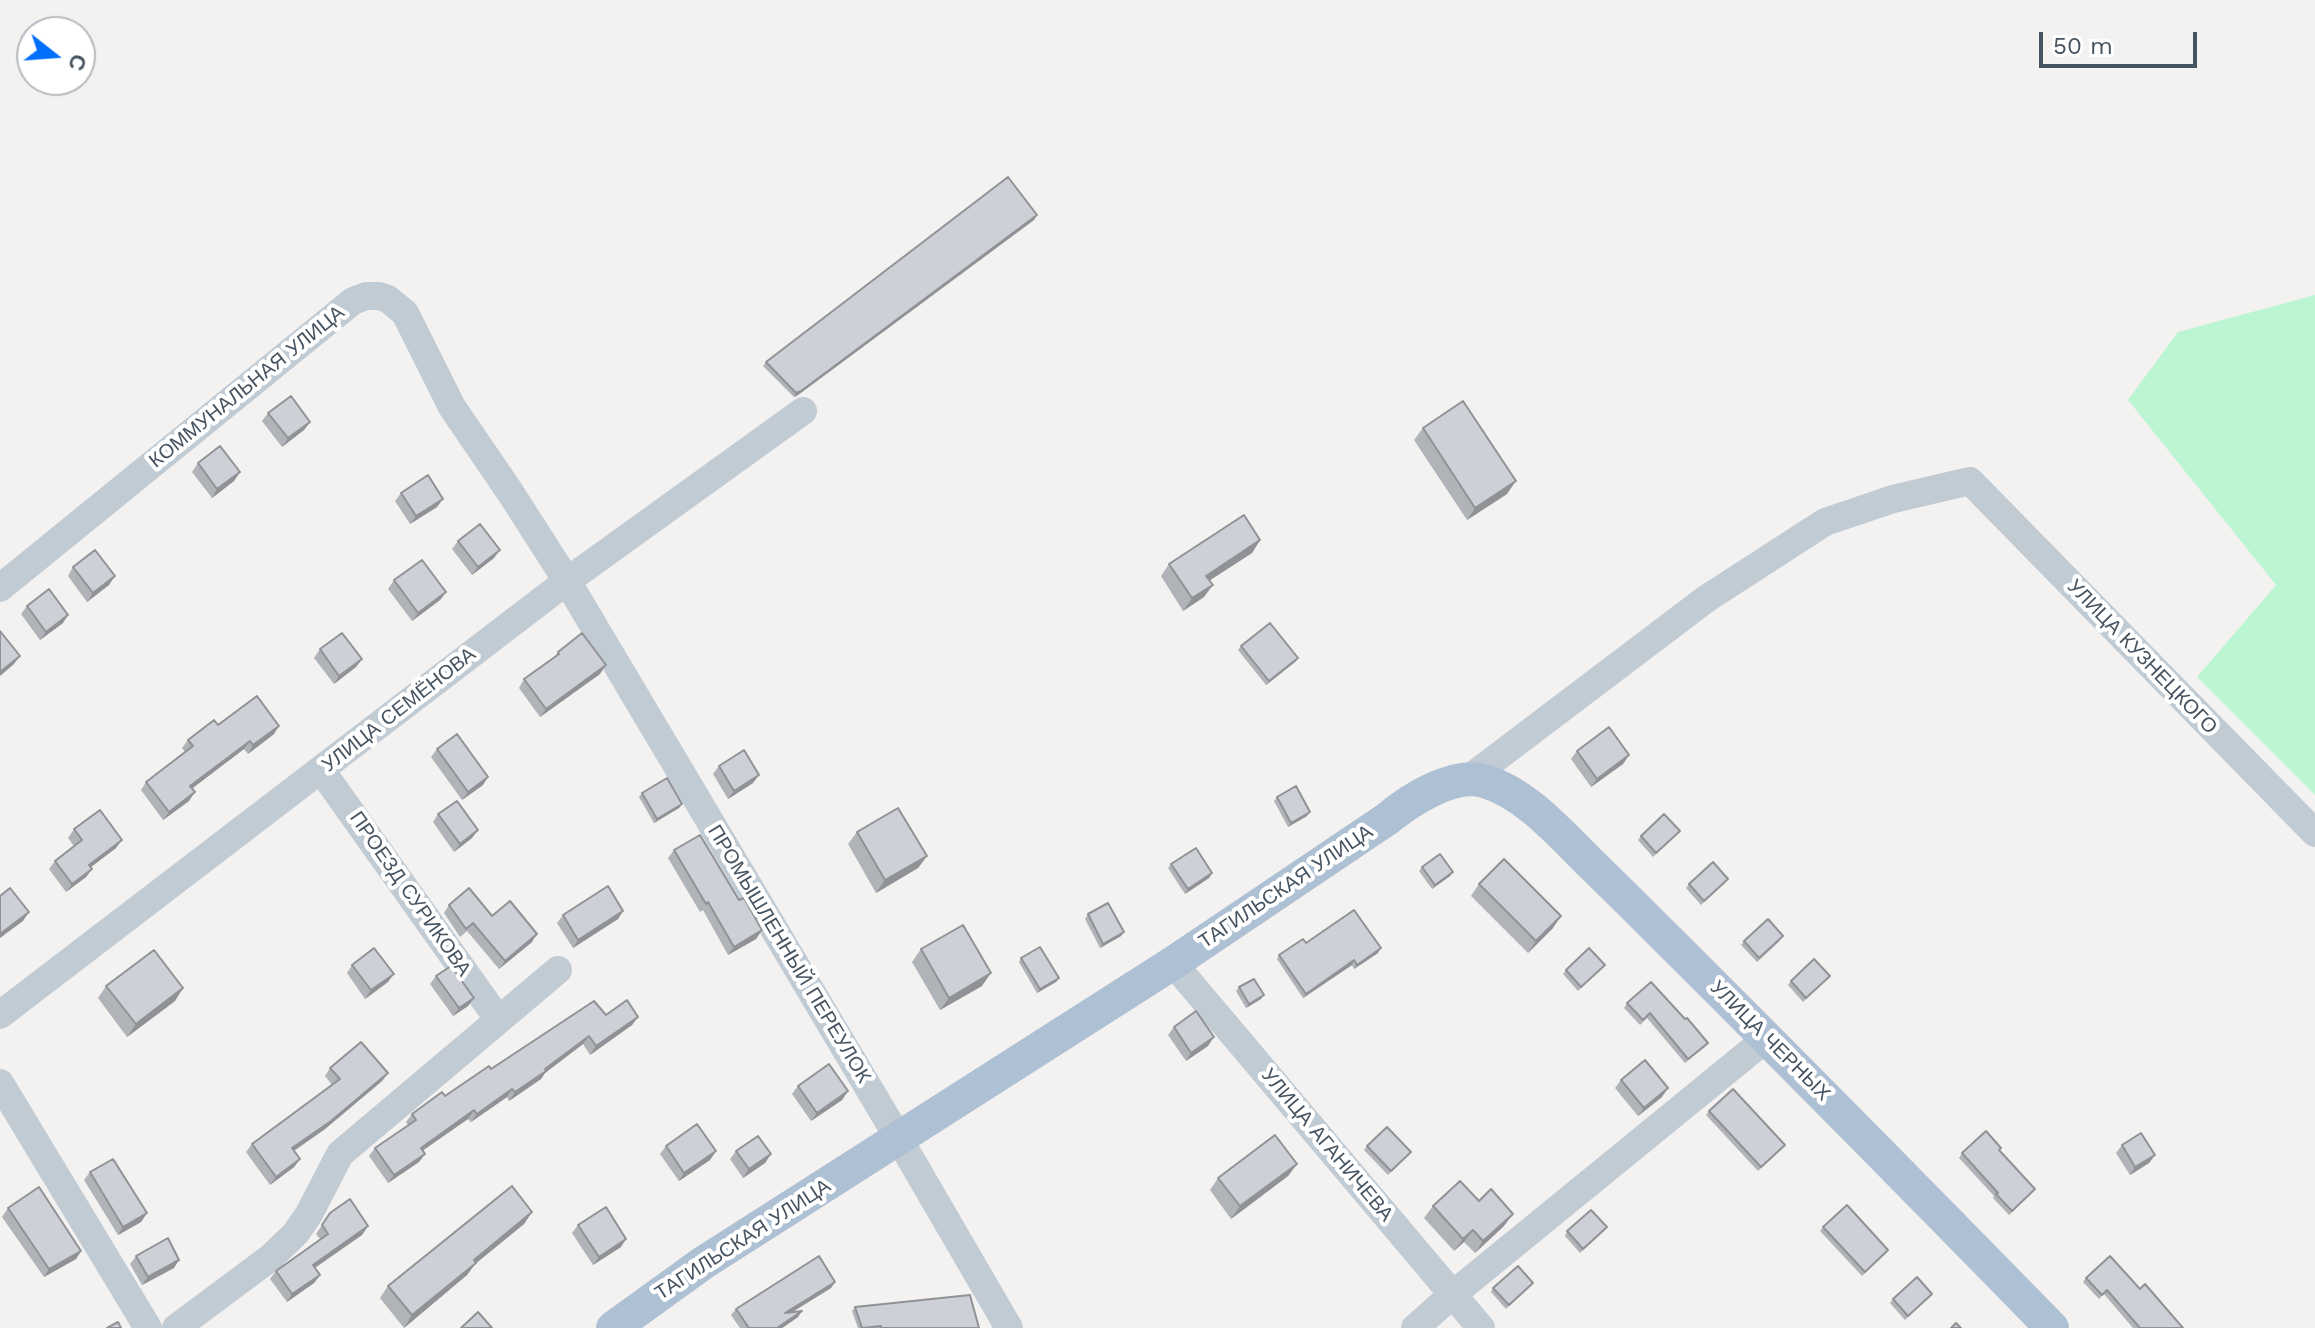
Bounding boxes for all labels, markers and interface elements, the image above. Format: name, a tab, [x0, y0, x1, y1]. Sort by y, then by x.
north arrow	[16, 16, 96, 96]
scale bar	[2043, 16, 2201, 66]
text: 50 m	[2053, 32, 2113, 60]
text: С	[63, 51, 92, 74]
street label: КОММУНАЛЬНАЯ УЛИЦА	[145, 301, 349, 473]
street label: УЛИЦА КУЗНЕЦКОГО	[2062, 575, 2222, 739]
street label: УЛИЦА СЕМЁНОВА	[317, 643, 481, 777]
street label: ПРОЕЗД СУРИКОВА	[344, 807, 476, 981]
street label: ТАГИЛЬСКАЯ УЛИЦА	[1195, 820, 1377, 954]
street label: ПРОМЫШЛЕННЫЙ ПЕРЕУЛОК	[702, 821, 876, 1087]
street label: УЛИЦА ЧЕРНЫХ	[1705, 976, 1835, 1106]
street label: УЛИЦА АГАНИЧЕВА	[1256, 1064, 1398, 1226]
street label: ТАГИЛЬСКАЯ УЛИЦА	[651, 1174, 835, 1306]

